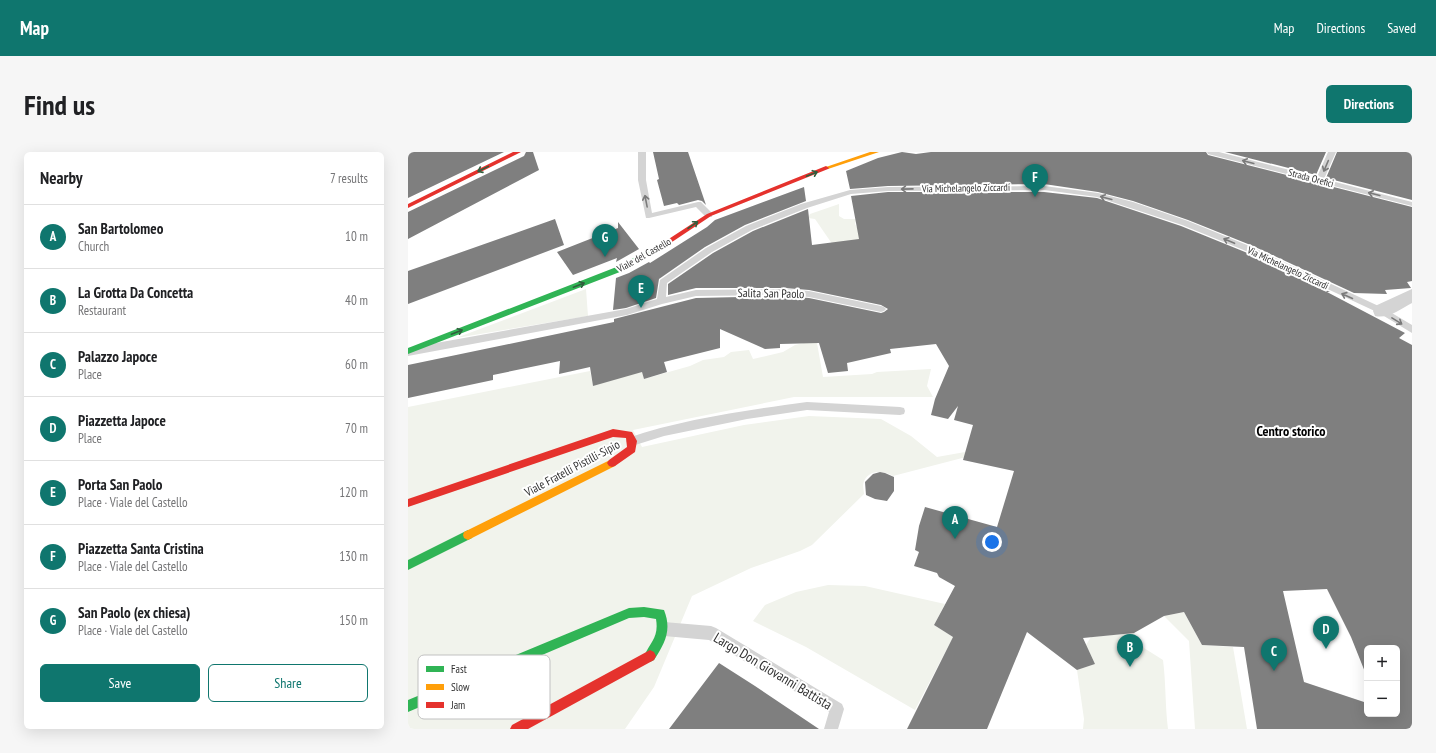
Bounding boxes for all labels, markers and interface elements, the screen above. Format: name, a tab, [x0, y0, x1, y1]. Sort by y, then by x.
text: Map	[20, 16, 49, 40]
text: Map	[1274, 19, 1294, 37]
text: Directions	[1316, 19, 1365, 37]
text: Saved	[1387, 19, 1416, 37]
button: Directions	[1326, 85, 1412, 123]
text: Find us	[24, 86, 95, 123]
one-way arrow	[1242, 158, 1255, 165]
one-way arrow	[1322, 160, 1329, 172]
pin: F	[1022, 164, 1048, 197]
one-way arrow	[478, 166, 490, 173]
street label: Strada Orefici	[1287, 166, 1335, 190]
text: Nearby	[40, 167, 83, 189]
one-way arrow	[806, 169, 818, 177]
text: 7 results	[330, 170, 368, 187]
street label: Via Michelangelo Ziccardi	[921, 181, 1010, 195]
one-way arrow	[901, 185, 914, 193]
one-way arrow	[1368, 190, 1381, 198]
one-way arrow	[1100, 193, 1113, 201]
one-way arrow	[641, 194, 649, 207]
text: San Bartolomeo	[78, 219, 163, 238]
one-way arrow	[688, 221, 699, 229]
pin: G	[592, 224, 618, 257]
text: A	[50, 228, 56, 245]
text: 10 m	[345, 228, 368, 245]
street label: Viale del Castello	[614, 235, 673, 276]
one-way arrow	[1223, 237, 1235, 244]
text: Church	[78, 238, 109, 255]
street label: Via Michelangelo Ziccardi	[1244, 243, 1331, 293]
pin: E	[628, 275, 654, 308]
one-way arrow	[572, 281, 584, 289]
text: La Grotta Da Concetta	[78, 283, 193, 302]
street label: Salita San Paolo	[737, 285, 805, 301]
text: B	[50, 292, 56, 309]
text: 40 m	[345, 292, 368, 309]
one-way arrow	[1341, 292, 1353, 299]
text: Restaurant	[78, 302, 126, 319]
one-way arrow	[1391, 317, 1403, 325]
one-way arrow	[451, 328, 463, 336]
text: Palazzo Japoce	[78, 347, 157, 366]
text: C	[50, 356, 56, 373]
text: 60 m	[345, 356, 368, 373]
text: Place	[78, 366, 102, 383]
text: Piazzetta Japoce	[78, 411, 166, 430]
text: D	[50, 420, 56, 437]
text: 70 m	[345, 420, 368, 437]
district label: Centro storico	[1257, 422, 1325, 440]
text: Place	[78, 430, 102, 447]
street label: Viale Fratelli Pistilli-Sipio	[521, 437, 622, 500]
text: Porta San Paolo	[78, 475, 162, 494]
text: E	[50, 484, 56, 501]
text: 120 m	[339, 484, 368, 501]
text: Place · Viale del Castello	[78, 494, 188, 511]
pin: A	[942, 506, 968, 539]
your location	[982, 532, 1002, 552]
text: Piazzetta Santa Cristina	[78, 539, 204, 558]
text: F	[50, 548, 56, 565]
text: 130 m	[339, 548, 368, 565]
text: Place · Viale del Castello	[78, 558, 188, 575]
text: San Paolo (ex chiesa)	[78, 603, 190, 622]
text: G	[50, 612, 56, 629]
text: 150 m	[339, 612, 368, 629]
pin: D	[1313, 616, 1339, 649]
text: Place · Viale del Castello	[78, 622, 188, 639]
street label: Largo Don Giovanni Battista	[711, 629, 835, 713]
pin: B	[1117, 634, 1143, 667]
pin: C	[1261, 638, 1287, 671]
map controls	[1364, 645, 1400, 717]
button: +	[1364, 645, 1400, 681]
legend	[418, 655, 550, 719]
text: Fast	[451, 662, 467, 676]
button: Save	[40, 664, 200, 702]
button: Share	[208, 664, 368, 702]
text: Slow	[451, 680, 470, 694]
button: −	[1364, 681, 1400, 717]
text: Jam	[450, 698, 465, 712]

